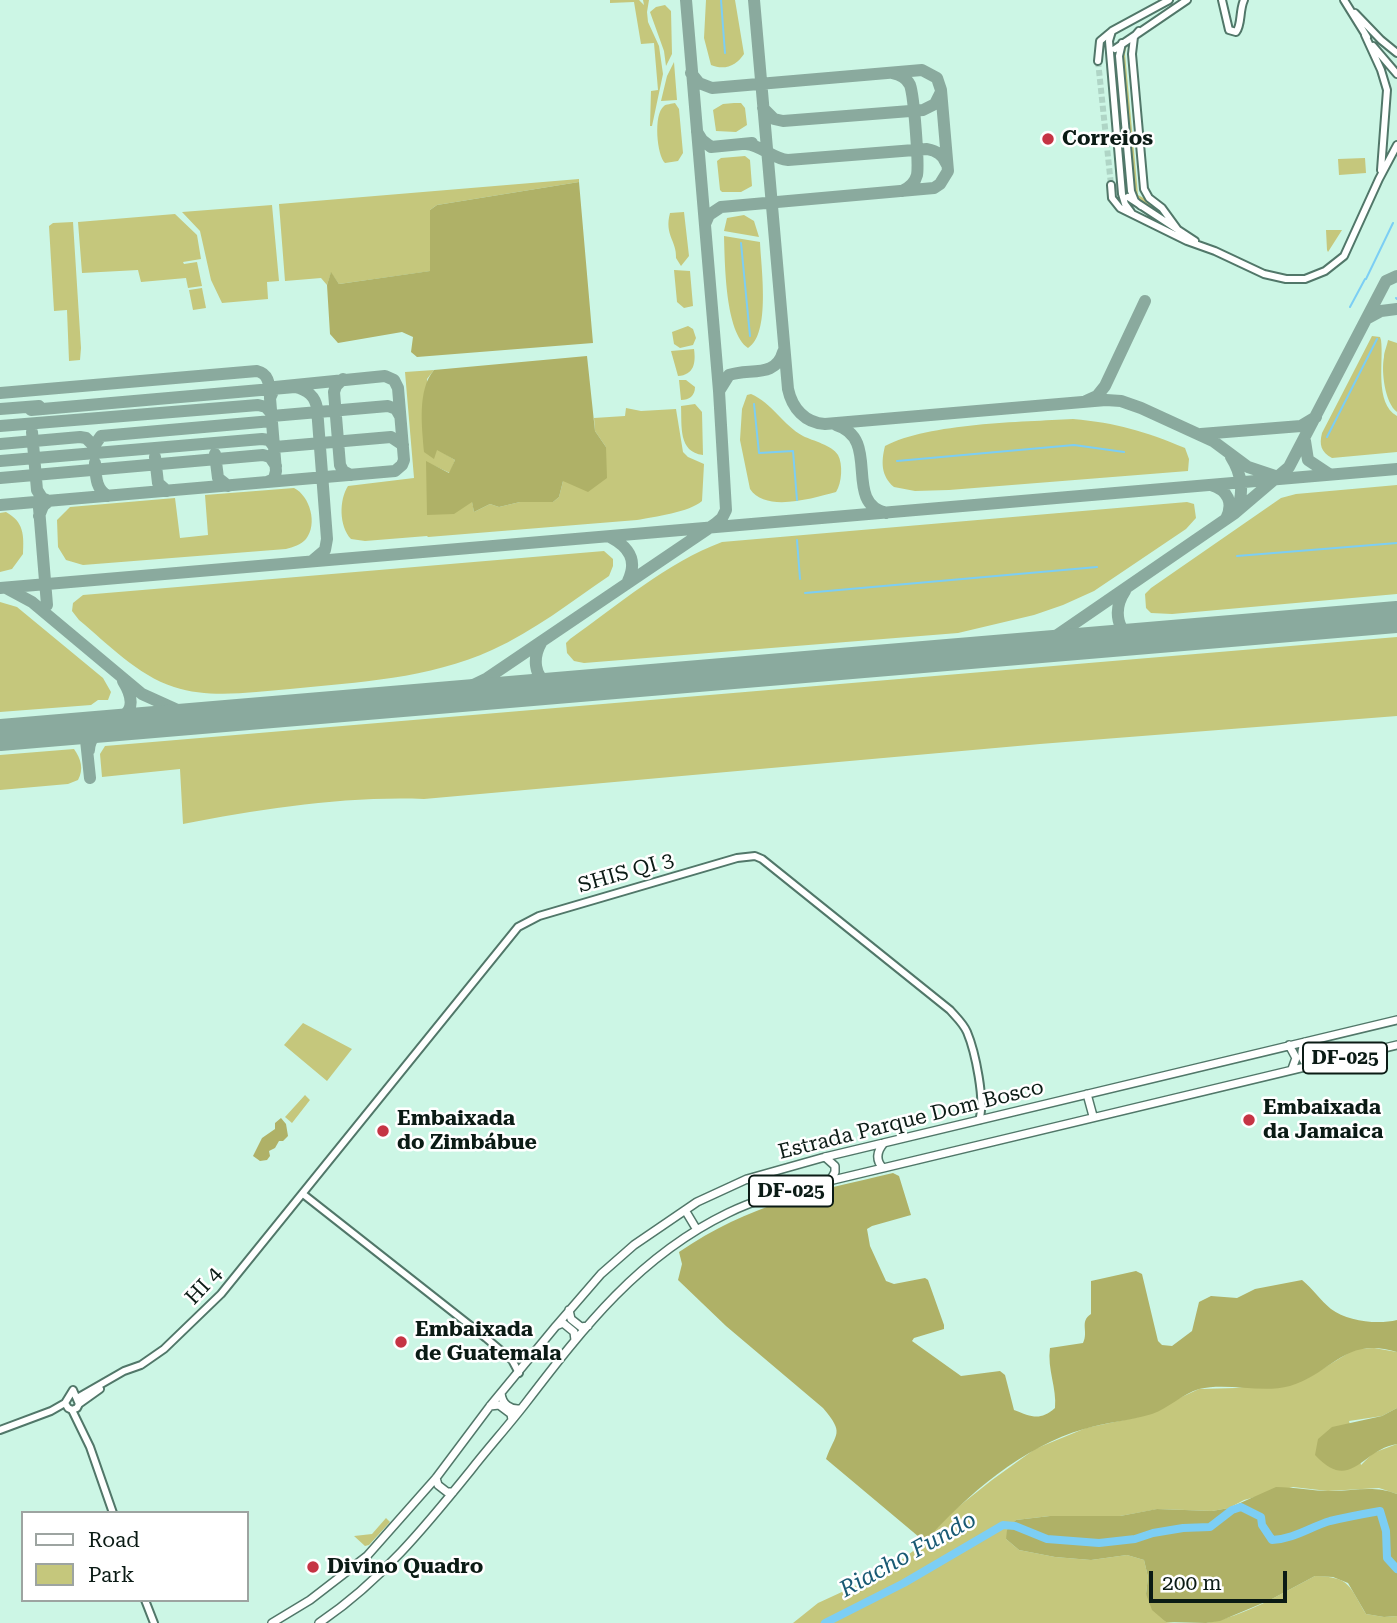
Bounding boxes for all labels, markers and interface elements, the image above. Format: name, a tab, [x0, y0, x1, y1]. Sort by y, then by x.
place label: Correios	[1062, 126, 1153, 152]
marker: Correios	[1040, 131, 1056, 147]
street label: SHIS QI 3	[575, 847, 677, 899]
road number: DF-025	[1303, 1042, 1387, 1074]
street label: Estrada Parque Dom Bosco	[776, 1075, 1046, 1165]
place label: Embaixada da Jamaica	[1263, 1095, 1383, 1145]
place label: Embaixada do Zimbábue	[397, 1106, 537, 1156]
marker: Embaixada da Jamaica	[1241, 1112, 1257, 1128]
marker: Embaixada do Zimbábue	[375, 1123, 391, 1139]
road number: DF-025	[749, 1176, 833, 1206]
street label: HI 4	[180, 1262, 228, 1310]
place label: Embaixada de Guatemala	[415, 1317, 562, 1367]
marker: Embaixada de Guatemala	[393, 1334, 409, 1350]
water label: Riacho Fundo	[835, 1506, 981, 1604]
legend	[21, 1511, 248, 1602]
text: Road	[88, 1528, 140, 1552]
place label: Divino Quadro	[327, 1554, 483, 1580]
scale bar	[1152, 1556, 1290, 1600]
marker: Divino Quadro	[305, 1559, 321, 1575]
text: Park	[88, 1563, 134, 1587]
text: 200 m	[1162, 1571, 1222, 1595]

